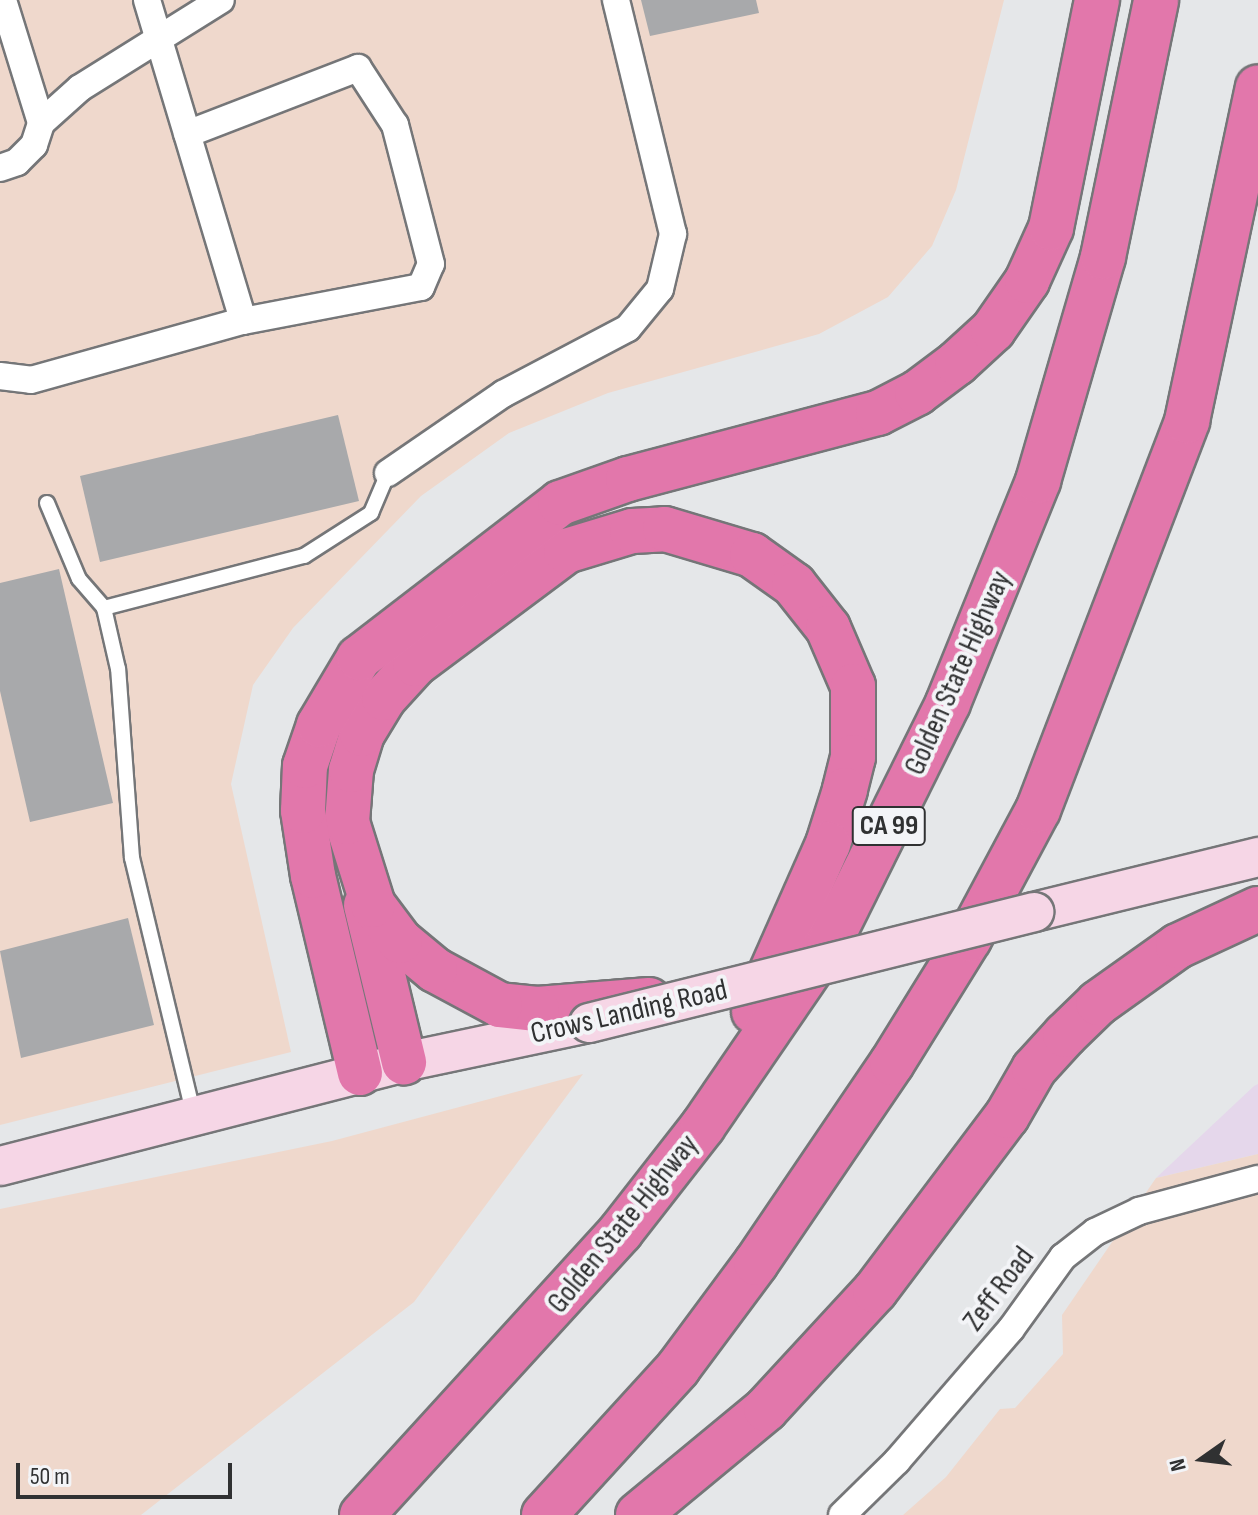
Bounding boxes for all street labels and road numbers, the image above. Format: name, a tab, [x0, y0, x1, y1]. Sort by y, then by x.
street label: Golden State Highway	[897, 565, 1019, 781]
road number: CA 99	[851, 802, 927, 850]
street label: Crows Landing Road	[527, 972, 731, 1052]
street label: Golden State Highway	[540, 1127, 706, 1321]
street label: Zeff Road	[956, 1240, 1042, 1338]

